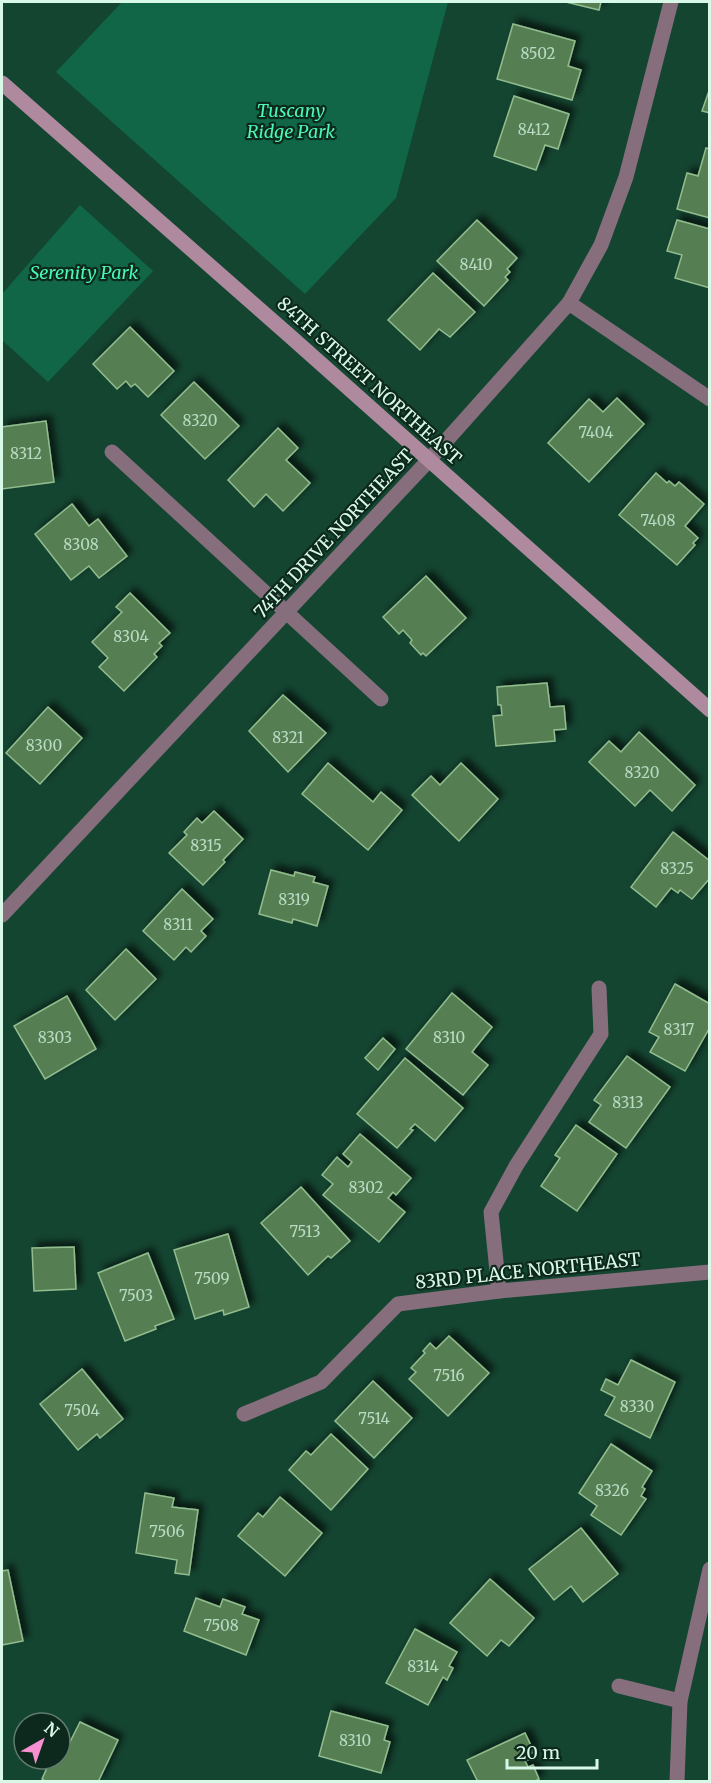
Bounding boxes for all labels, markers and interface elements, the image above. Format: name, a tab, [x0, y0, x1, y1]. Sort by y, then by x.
house number: 8502	[521, 44, 556, 63]
park label: Tuscany Ridge Park	[247, 99, 335, 143]
house number: 8412	[518, 120, 550, 139]
house number: 8410	[460, 255, 492, 274]
park label: Serenity Park	[30, 261, 138, 284]
street label: 84TH STREET NORTHEAST	[272, 292, 467, 470]
house number: 8320	[183, 411, 217, 430]
house number: 7404	[578, 423, 614, 442]
house number: 8312	[10, 444, 42, 463]
street label: 74TH DRIVE NORTHEAST	[249, 444, 419, 623]
house number: 7408	[641, 511, 675, 530]
house number: 8308	[63, 535, 99, 554]
house number: 8304	[113, 627, 149, 646]
house number: 8321	[272, 728, 304, 747]
house number: 8300	[26, 736, 62, 755]
house number: 8320	[625, 763, 659, 782]
house number: 8315	[190, 836, 222, 855]
house number: 8325	[660, 859, 694, 878]
house number: 8319	[278, 890, 310, 909]
house number: 8311	[163, 915, 193, 934]
house number: 8317	[664, 1020, 695, 1039]
house number: 8303	[38, 1028, 72, 1047]
house number: 8310	[433, 1028, 465, 1047]
house number: 8313	[612, 1093, 644, 1112]
house number: 8302	[349, 1178, 384, 1197]
house number: 7513	[289, 1222, 321, 1241]
street label: 83RD PLACE NORTHEAST	[414, 1247, 642, 1294]
house number: 7509	[194, 1269, 230, 1288]
house number: 7503	[119, 1286, 153, 1305]
house number: 7516	[433, 1366, 465, 1385]
house number: 8330	[620, 1397, 654, 1416]
house number: 7504	[64, 1401, 100, 1420]
house number: 7514	[358, 1409, 390, 1428]
house number: 8326	[595, 1481, 629, 1500]
house number: 7506	[149, 1522, 185, 1541]
house number: 7508	[203, 1616, 239, 1635]
house number: 8314	[407, 1657, 439, 1676]
north arrow	[12, 1711, 72, 1771]
text: N	[40, 1718, 63, 1741]
house number: 8310	[339, 1731, 371, 1750]
scale bar	[507, 1732, 597, 1770]
text: 20 m	[516, 1741, 560, 1764]

